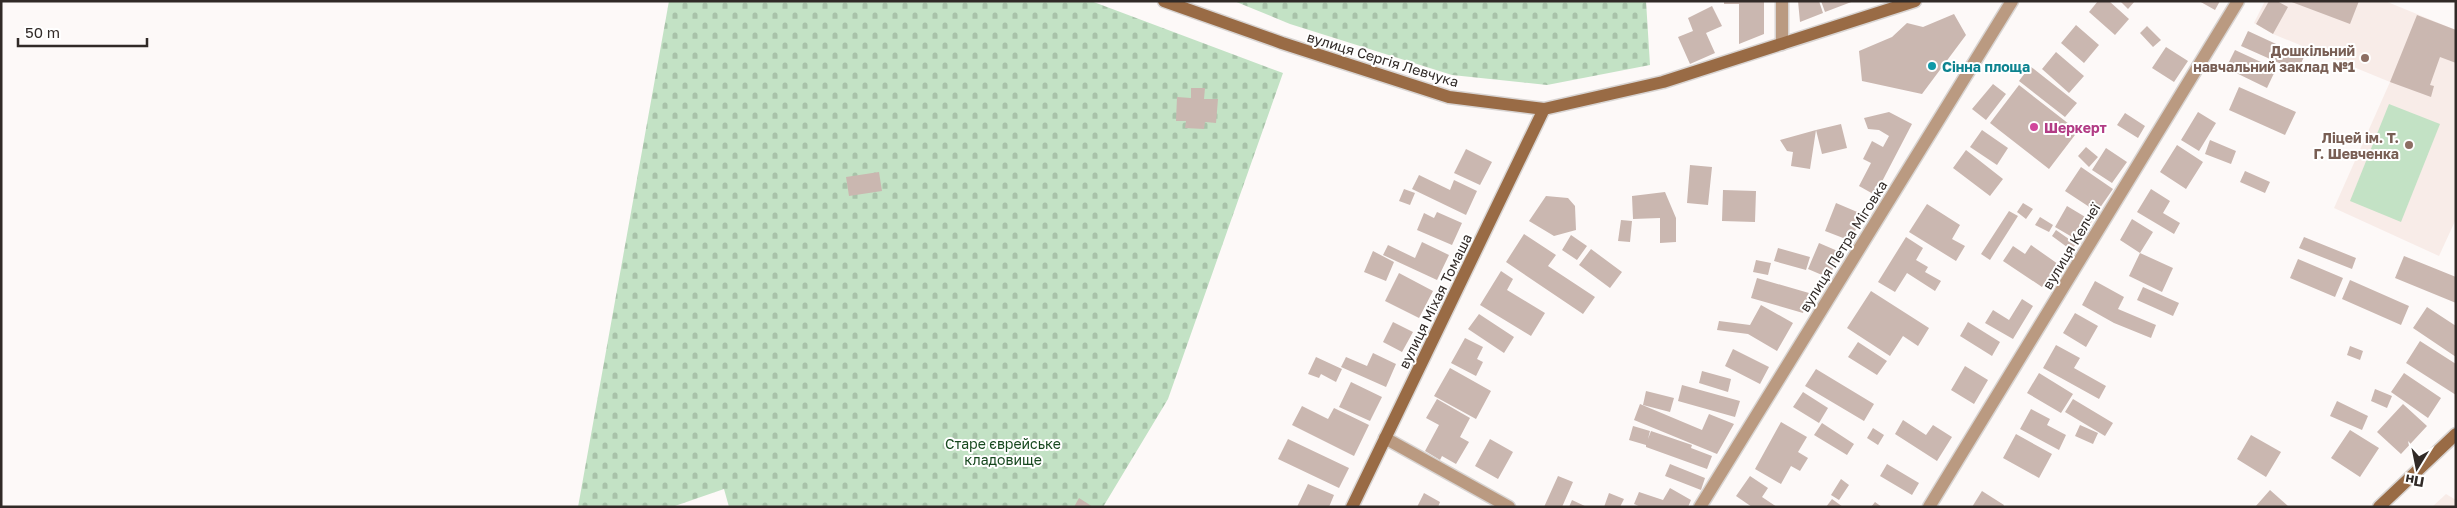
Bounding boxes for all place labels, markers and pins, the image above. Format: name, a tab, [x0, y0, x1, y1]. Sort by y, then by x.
place label: Дошкільний навчальний заклад №1	[2193, 42, 2355, 75]
marker: Дошкільний навчальний заклад №1	[2359, 52, 2371, 64]
place label: Сінна площа	[1942, 58, 2030, 75]
marker: Сінна площа	[1926, 60, 1938, 72]
place label: Шеркерт	[2044, 119, 2107, 136]
marker: Шеркерт	[2028, 121, 2040, 133]
place label: Ліцей ім. Т. Г. Шевченка	[2313, 129, 2399, 162]
marker: Ліцей ім. Т. Г. Шевченка	[2403, 139, 2415, 151]

